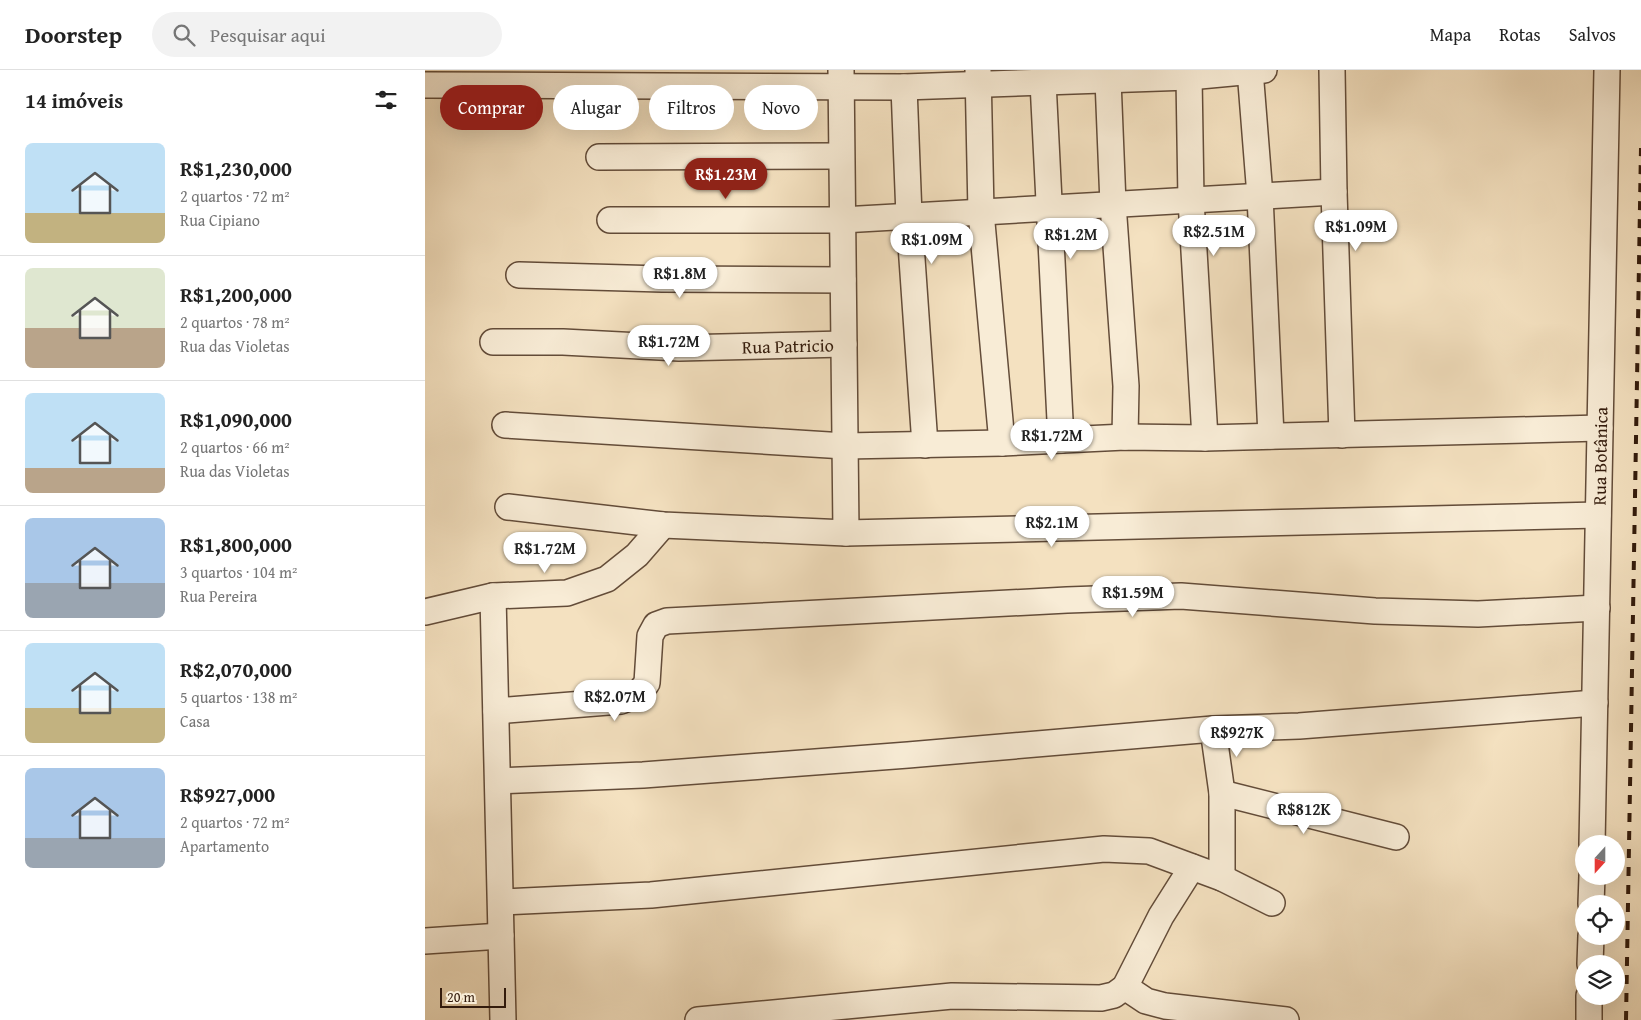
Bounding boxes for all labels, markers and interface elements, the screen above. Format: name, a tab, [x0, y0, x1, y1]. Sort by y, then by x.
search box	[152, 12, 502, 57]
text: Doorstep	[25, 17, 122, 52]
icon: search	[170, 21, 198, 49]
text: Pesquisar aqui	[210, 21, 325, 49]
text: Mapa	[1430, 21, 1471, 48]
text: Rotas	[1499, 21, 1541, 48]
text: Salvos	[1569, 21, 1616, 48]
text: 14 imóveis	[25, 85, 123, 116]
chip: Comprar	[440, 85, 543, 130]
chip: Alugar	[553, 85, 639, 130]
chip: Filtros	[649, 85, 734, 130]
chip: Novo	[744, 85, 818, 130]
icon: filters	[372, 86, 400, 114]
text: R$1,230,000	[180, 153, 292, 184]
pin: R$1.23M	[680, 158, 772, 200]
text: R$1.23M	[695, 162, 757, 186]
icon: home	[65, 163, 125, 223]
text: 2 quartos · 72 m²	[180, 184, 290, 208]
text: Rua Cipiano	[180, 208, 260, 232]
pin: R$1.09M	[1310, 210, 1402, 252]
pin: R$2.51M	[1168, 214, 1260, 257]
text: R$1.09M	[1325, 214, 1387, 238]
pin: R$1.2M	[1030, 218, 1112, 260]
text: R$2.51M	[1183, 219, 1245, 243]
pin: R$1.09M	[886, 222, 978, 265]
text: R$1.2M	[1044, 222, 1098, 246]
text: R$1.09M	[901, 227, 963, 251]
pin: R$1.8M	[639, 256, 721, 299]
text: R$1.8M	[653, 261, 707, 285]
text: R$1,200,000	[180, 279, 292, 310]
icon: home	[65, 288, 125, 348]
text: 2 quartos · 78 m²	[180, 310, 290, 334]
pin: R$1.72M	[623, 324, 715, 367]
text: R$1.72M	[638, 329, 700, 353]
street label: Rua Patricio	[742, 331, 834, 360]
text: Rua das Violetas	[180, 334, 290, 358]
text: R$1,090,000	[180, 404, 292, 435]
street label: Rua Botânica	[1585, 406, 1614, 506]
icon: home	[65, 413, 125, 473]
pin: R$1.72M	[1006, 418, 1098, 461]
text: R$1.72M	[1021, 423, 1083, 447]
text: 2 quartos · 66 m²	[180, 435, 290, 459]
text: Rua das Violetas	[180, 459, 290, 483]
pin: R$2.1M	[1011, 506, 1093, 548]
text: R$2.1M	[1025, 510, 1079, 534]
text: R$1,800,000	[180, 529, 292, 560]
pin: R$1.72M	[499, 532, 591, 574]
text: R$1.72M	[514, 536, 576, 560]
icon: home	[65, 538, 125, 598]
text: 3 quartos · 104 m²	[180, 560, 297, 584]
pin: R$1.59M	[1087, 576, 1179, 618]
text: R$1.59M	[1102, 580, 1164, 604]
text: Rua Pereira	[180, 584, 257, 608]
text: R$2,070,000	[180, 654, 292, 685]
icon: home	[65, 663, 125, 723]
pin: R$2.07M	[569, 680, 661, 722]
text: R$2.07M	[584, 684, 646, 708]
text: 5 quartos · 138 m²	[180, 685, 297, 709]
text: Casa	[180, 709, 210, 733]
pin: R$927K	[1196, 716, 1278, 758]
text: R$927K	[1210, 720, 1264, 744]
text: R$927,000	[180, 779, 275, 810]
icon: home	[65, 788, 125, 848]
pin: R$812K	[1263, 792, 1345, 835]
text: R$812K	[1277, 797, 1331, 821]
text: 2 quartos · 72 m²	[180, 810, 290, 834]
text: Apartamento	[180, 834, 269, 858]
north arrow	[1575, 835, 1625, 885]
map controls	[1575, 835, 1625, 1005]
button: locate	[1575, 895, 1625, 945]
button: layers	[1575, 955, 1625, 1005]
scale bar	[440, 985, 506, 1008]
text: 20 m	[447, 987, 475, 1007]

